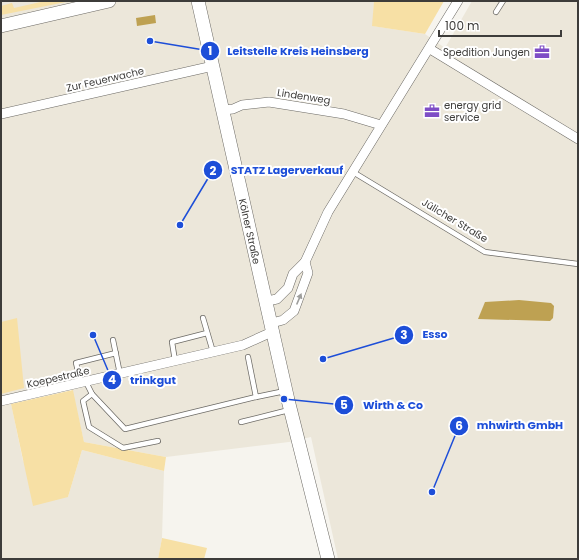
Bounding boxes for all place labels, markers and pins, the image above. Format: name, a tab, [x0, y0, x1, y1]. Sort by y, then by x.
callout: Leitstelle Kreis Heinsberg	[200, 40, 377, 63]
office icon: Spedition Jungen	[533, 43, 551, 61]
place label: Spedition Jungen	[443, 45, 530, 60]
place label: energy grid service	[444, 98, 501, 125]
office icon: energy grid service	[423, 102, 441, 120]
callout: STATZ Lagerverkauf	[203, 159, 351, 182]
callout: Esso	[394, 323, 455, 346]
callout: trinkgut	[102, 368, 184, 391]
callout: Wirth & Co	[334, 393, 431, 416]
callout: mhwirth GmbH	[449, 414, 571, 437]

